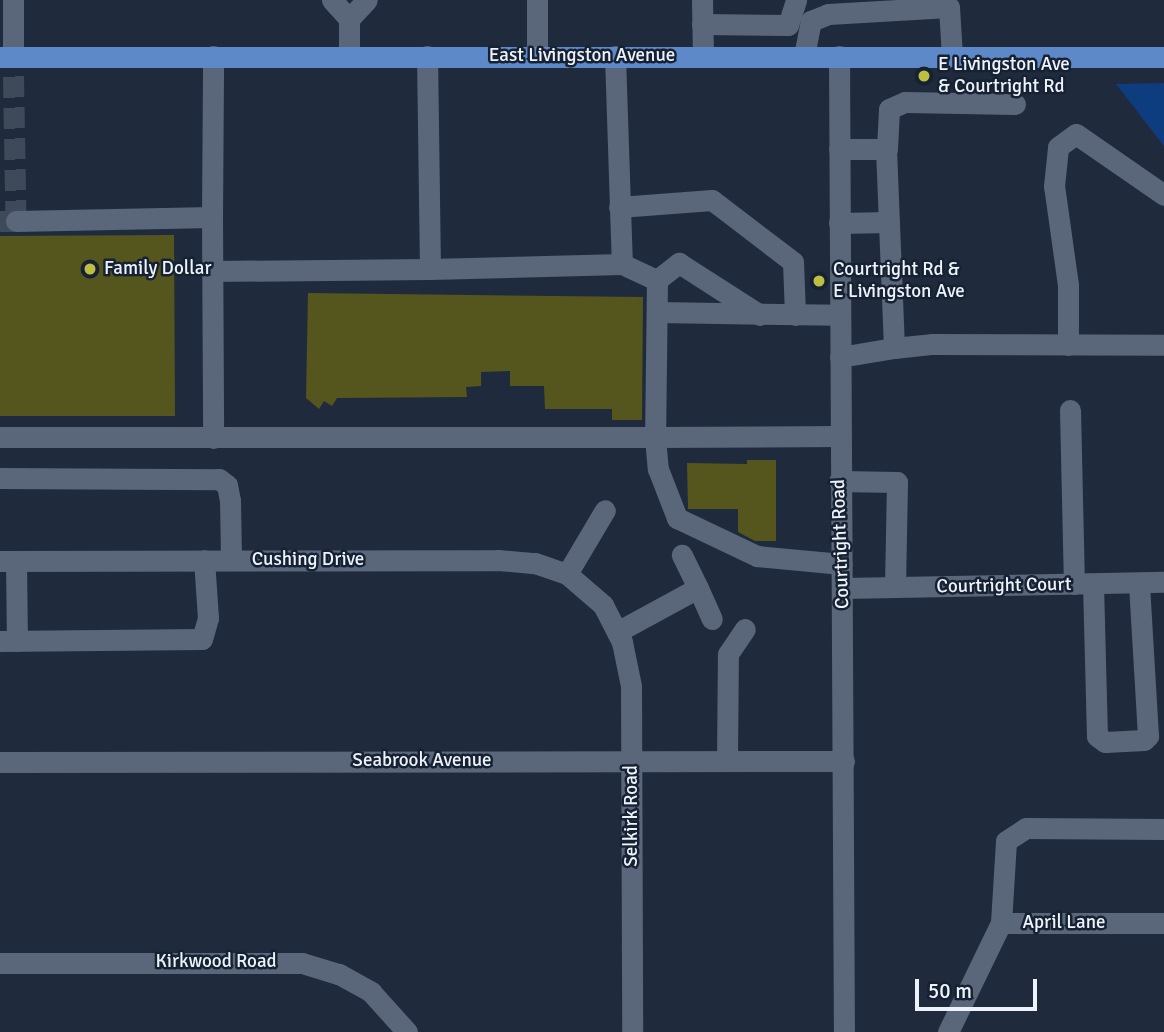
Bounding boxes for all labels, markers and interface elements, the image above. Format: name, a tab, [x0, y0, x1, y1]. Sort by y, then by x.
street label: East Livingston Avenue	[489, 45, 675, 67]
place label: E Livingston Ave & Courtright Rd	[938, 54, 1070, 98]
marker: E Livingston Ave & Courtright Rd	[916, 68, 932, 84]
place label: Family Dollar	[104, 258, 211, 280]
place label: Courtright Rd & E Livingston Ave	[833, 259, 965, 303]
marker: Family Dollar	[82, 261, 98, 277]
marker: Courtright Rd & E Livingston Ave	[811, 273, 827, 289]
street label: Courtright Road	[827, 479, 855, 609]
street label: Cushing Drive	[252, 549, 364, 571]
street label: Courtright Court	[936, 573, 1072, 599]
street label: Seabrook Avenue	[352, 750, 492, 772]
street label: Selkirk Road	[621, 765, 643, 867]
street label: April Lane	[1022, 912, 1106, 934]
street label: Kirkwood Road	[155, 951, 277, 973]
scale bar	[919, 965, 1042, 1009]
text: 50 m	[928, 978, 972, 1004]

